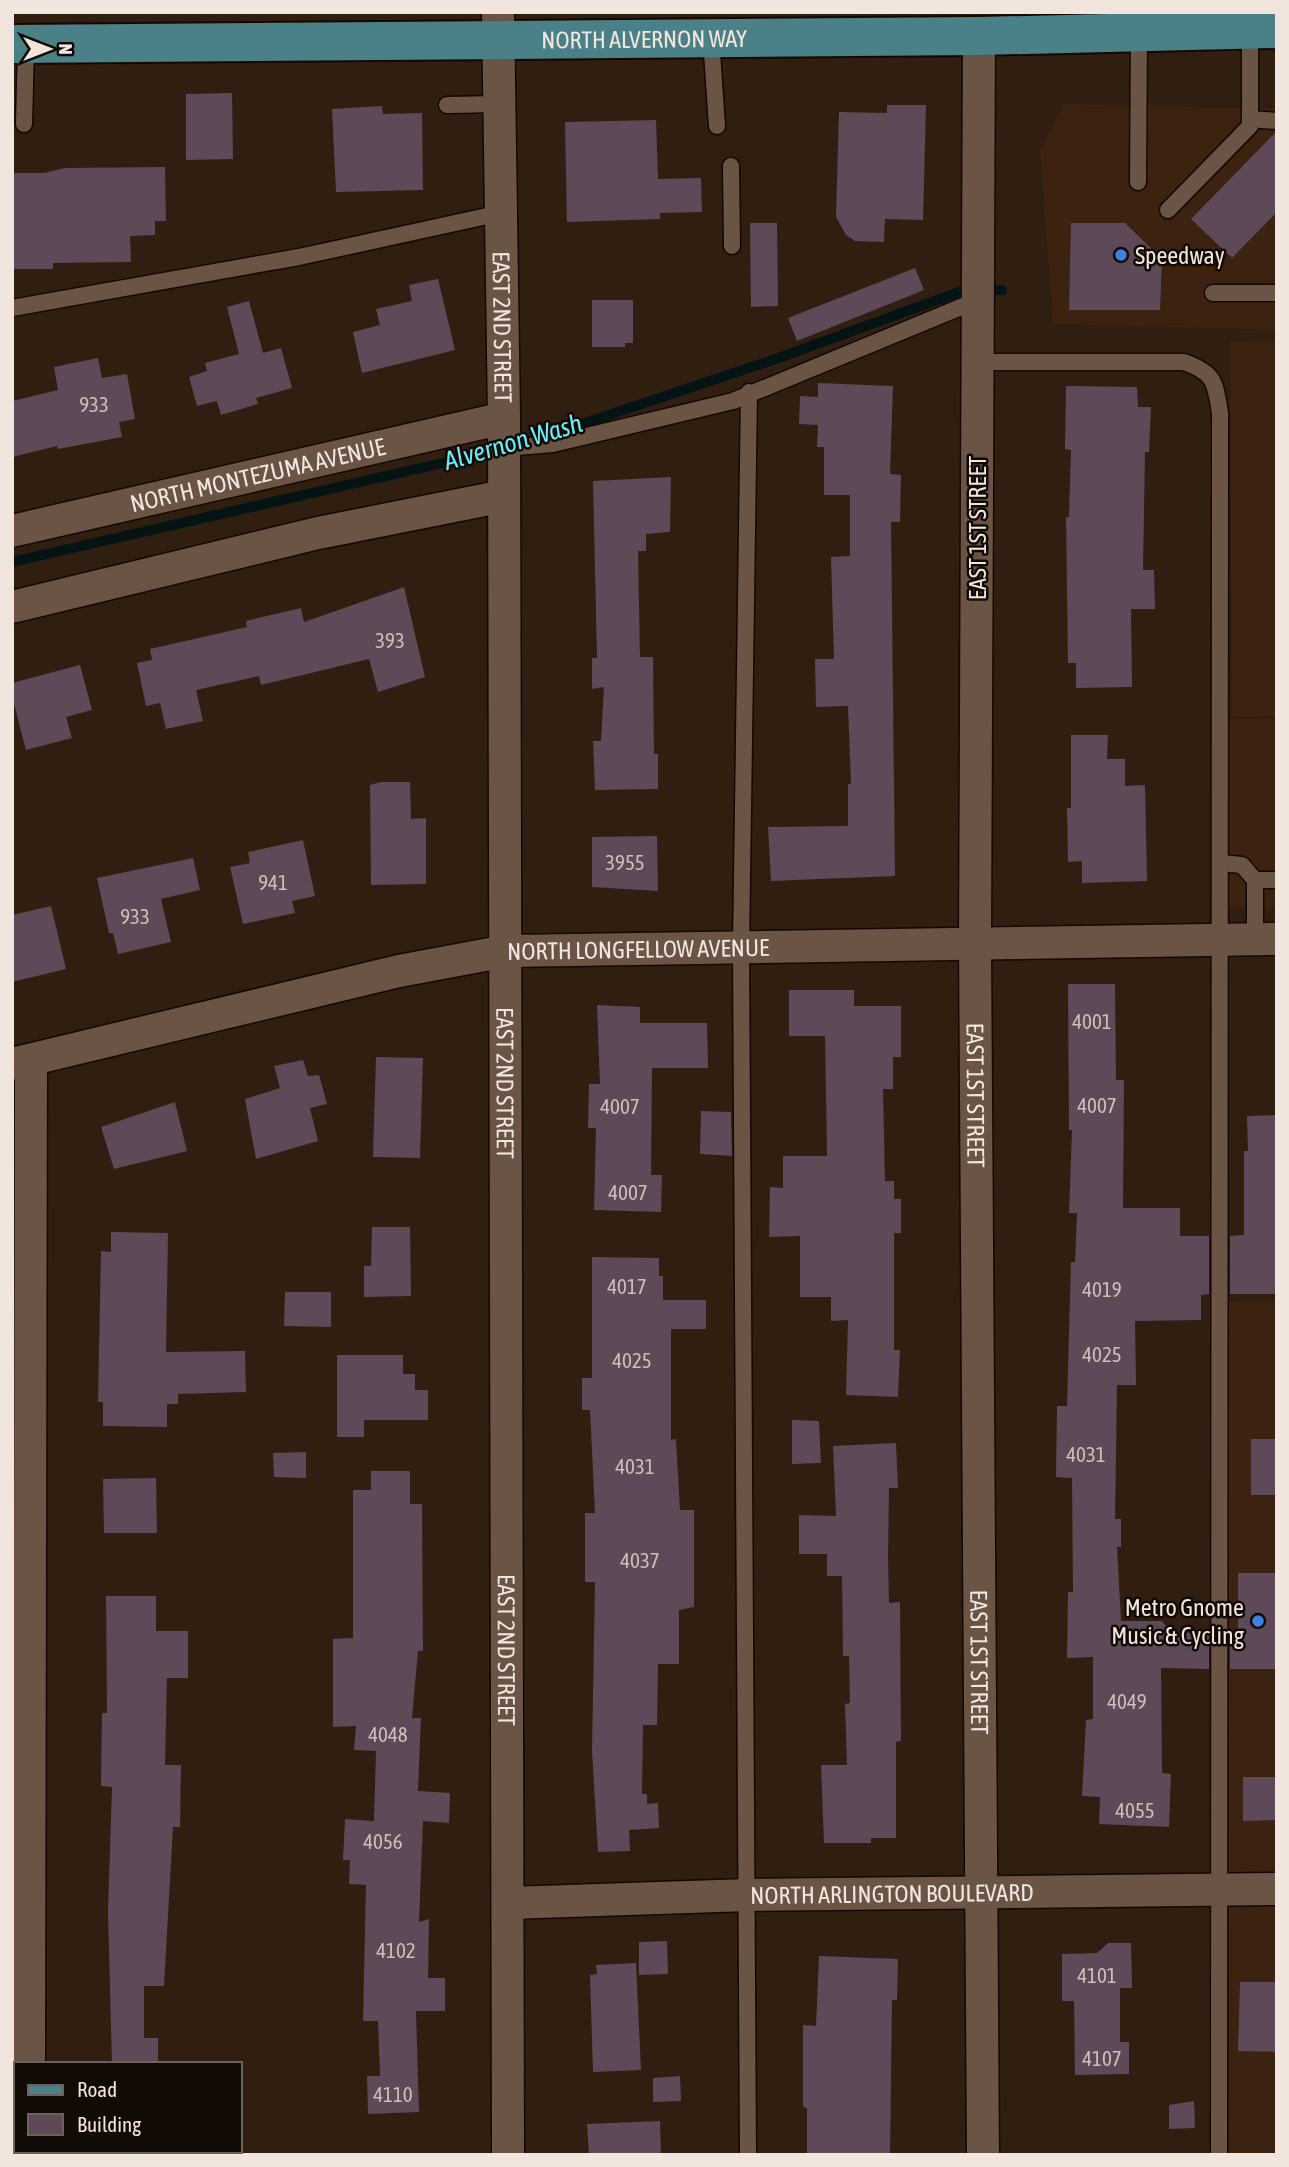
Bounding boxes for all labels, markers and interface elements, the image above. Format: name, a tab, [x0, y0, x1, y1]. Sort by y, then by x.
north arrow	[14, 14, 84, 84]
street label: NORTH ALVERNON WAY	[541, 24, 747, 53]
text: N	[55, 43, 77, 55]
place label: Speedway	[1135, 242, 1225, 269]
marker: Speedway	[1113, 247, 1129, 263]
street label: EAST 2ND STREET	[488, 251, 517, 404]
house number: 933	[79, 392, 109, 416]
water label: Alvernon Wash	[440, 408, 586, 476]
street label: NORTH MONTEZUMA AVENUE	[127, 432, 388, 517]
street label: EAST 1ST STREET	[964, 455, 991, 600]
house number: 393	[375, 628, 405, 652]
house number: 3955	[605, 850, 645, 874]
house number: 941	[258, 870, 288, 894]
house number: 933	[120, 904, 150, 928]
street label: NORTH LONGFELLOW AVENUE	[507, 933, 769, 964]
street label: EAST 2ND STREET	[492, 1007, 519, 1159]
house number: 4001	[1072, 1009, 1112, 1033]
street label: EAST 1ST STREET	[962, 1022, 990, 1168]
house number: 4007	[1077, 1093, 1117, 1117]
house number: 4007	[600, 1094, 640, 1118]
house number: 4007	[608, 1180, 648, 1204]
house number: 4017	[607, 1274, 647, 1298]
house number: 4019	[1082, 1277, 1122, 1301]
house number: 4025	[1082, 1342, 1122, 1366]
house number: 4025	[612, 1348, 652, 1372]
house number: 4031	[1066, 1442, 1106, 1466]
house number: 4031	[615, 1454, 655, 1478]
house number: 4037	[620, 1548, 660, 1572]
street label: EAST 2ND STREET	[493, 1574, 521, 1726]
street label: EAST 1ST STREET	[966, 1589, 994, 1735]
place label: Metro Gnome Music & Cycling	[1111, 1594, 1245, 1649]
marker: Metro Gnome Music & Cycling	[1250, 1613, 1266, 1629]
house number: 4049	[1107, 1689, 1147, 1713]
house number: 4048	[368, 1722, 408, 1746]
house number: 4055	[1115, 1798, 1155, 1822]
house number: 4056	[363, 1829, 403, 1853]
street label: NORTH ARLINGTON BOULEVARD	[750, 1878, 1034, 1908]
house number: 4102	[376, 1938, 416, 1962]
house number: 4101	[1077, 1963, 1117, 1987]
house number: 4107	[1082, 2046, 1122, 2070]
legend	[14, 2062, 242, 2153]
text: Road	[77, 2077, 117, 2101]
house number: 4110	[373, 2082, 413, 2106]
text: Building	[77, 2112, 141, 2136]

